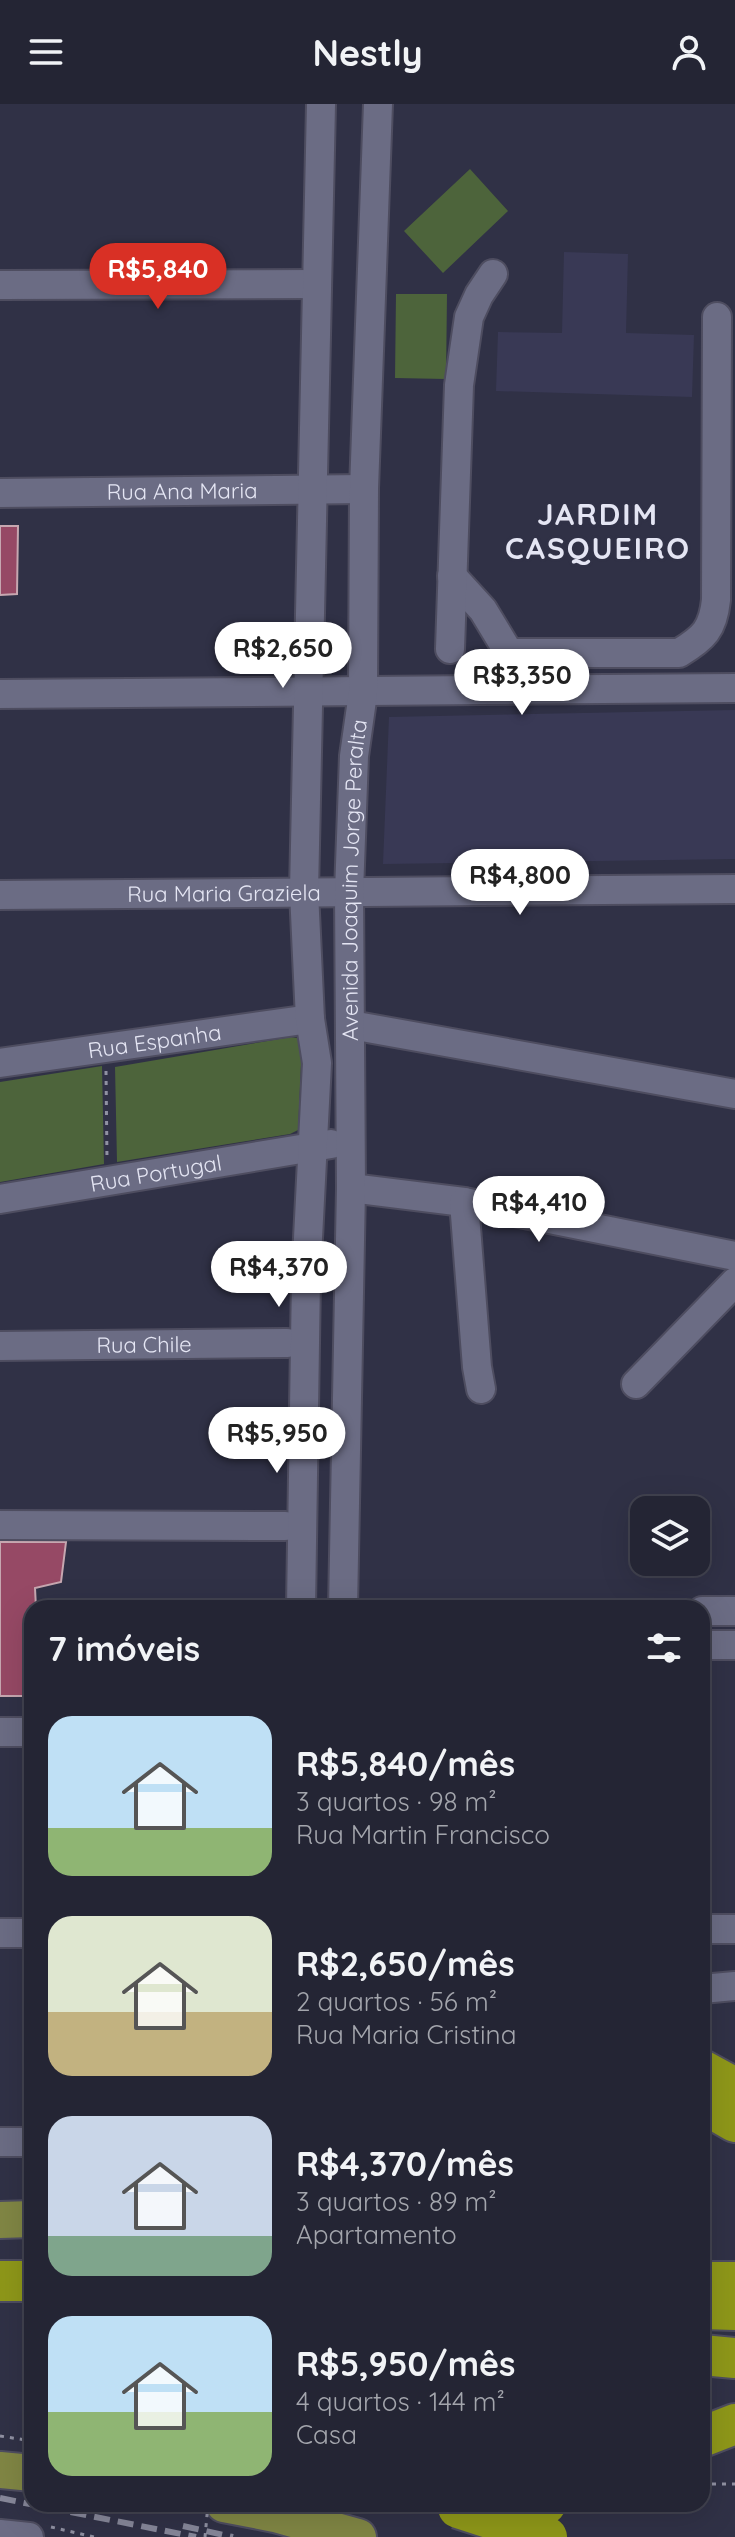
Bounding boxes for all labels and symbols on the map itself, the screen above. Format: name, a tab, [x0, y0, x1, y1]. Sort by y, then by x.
pin: R$5,840	[84, 243, 232, 311]
street label: Rua Ana Maria	[106, 476, 258, 506]
district label: JARDIM CASQUEIRO	[505, 495, 691, 567]
pin: R$2,650	[209, 622, 357, 690]
pin: R$3,350	[448, 649, 596, 717]
street label: Avenida Joaquim Jorge Peralta	[335, 717, 373, 1041]
pin: R$4,800	[446, 849, 594, 917]
street label: Rua Maria Graziela	[127, 878, 321, 908]
street label: Rua Espanha	[86, 1018, 223, 1064]
street label: Rua Portugal	[88, 1148, 224, 1198]
pin: R$4,410	[465, 1176, 613, 1244]
pin: R$4,370	[205, 1241, 353, 1309]
street label: Rua Chile	[96, 1330, 192, 1359]
pin: R$5,950	[203, 1407, 351, 1475]

